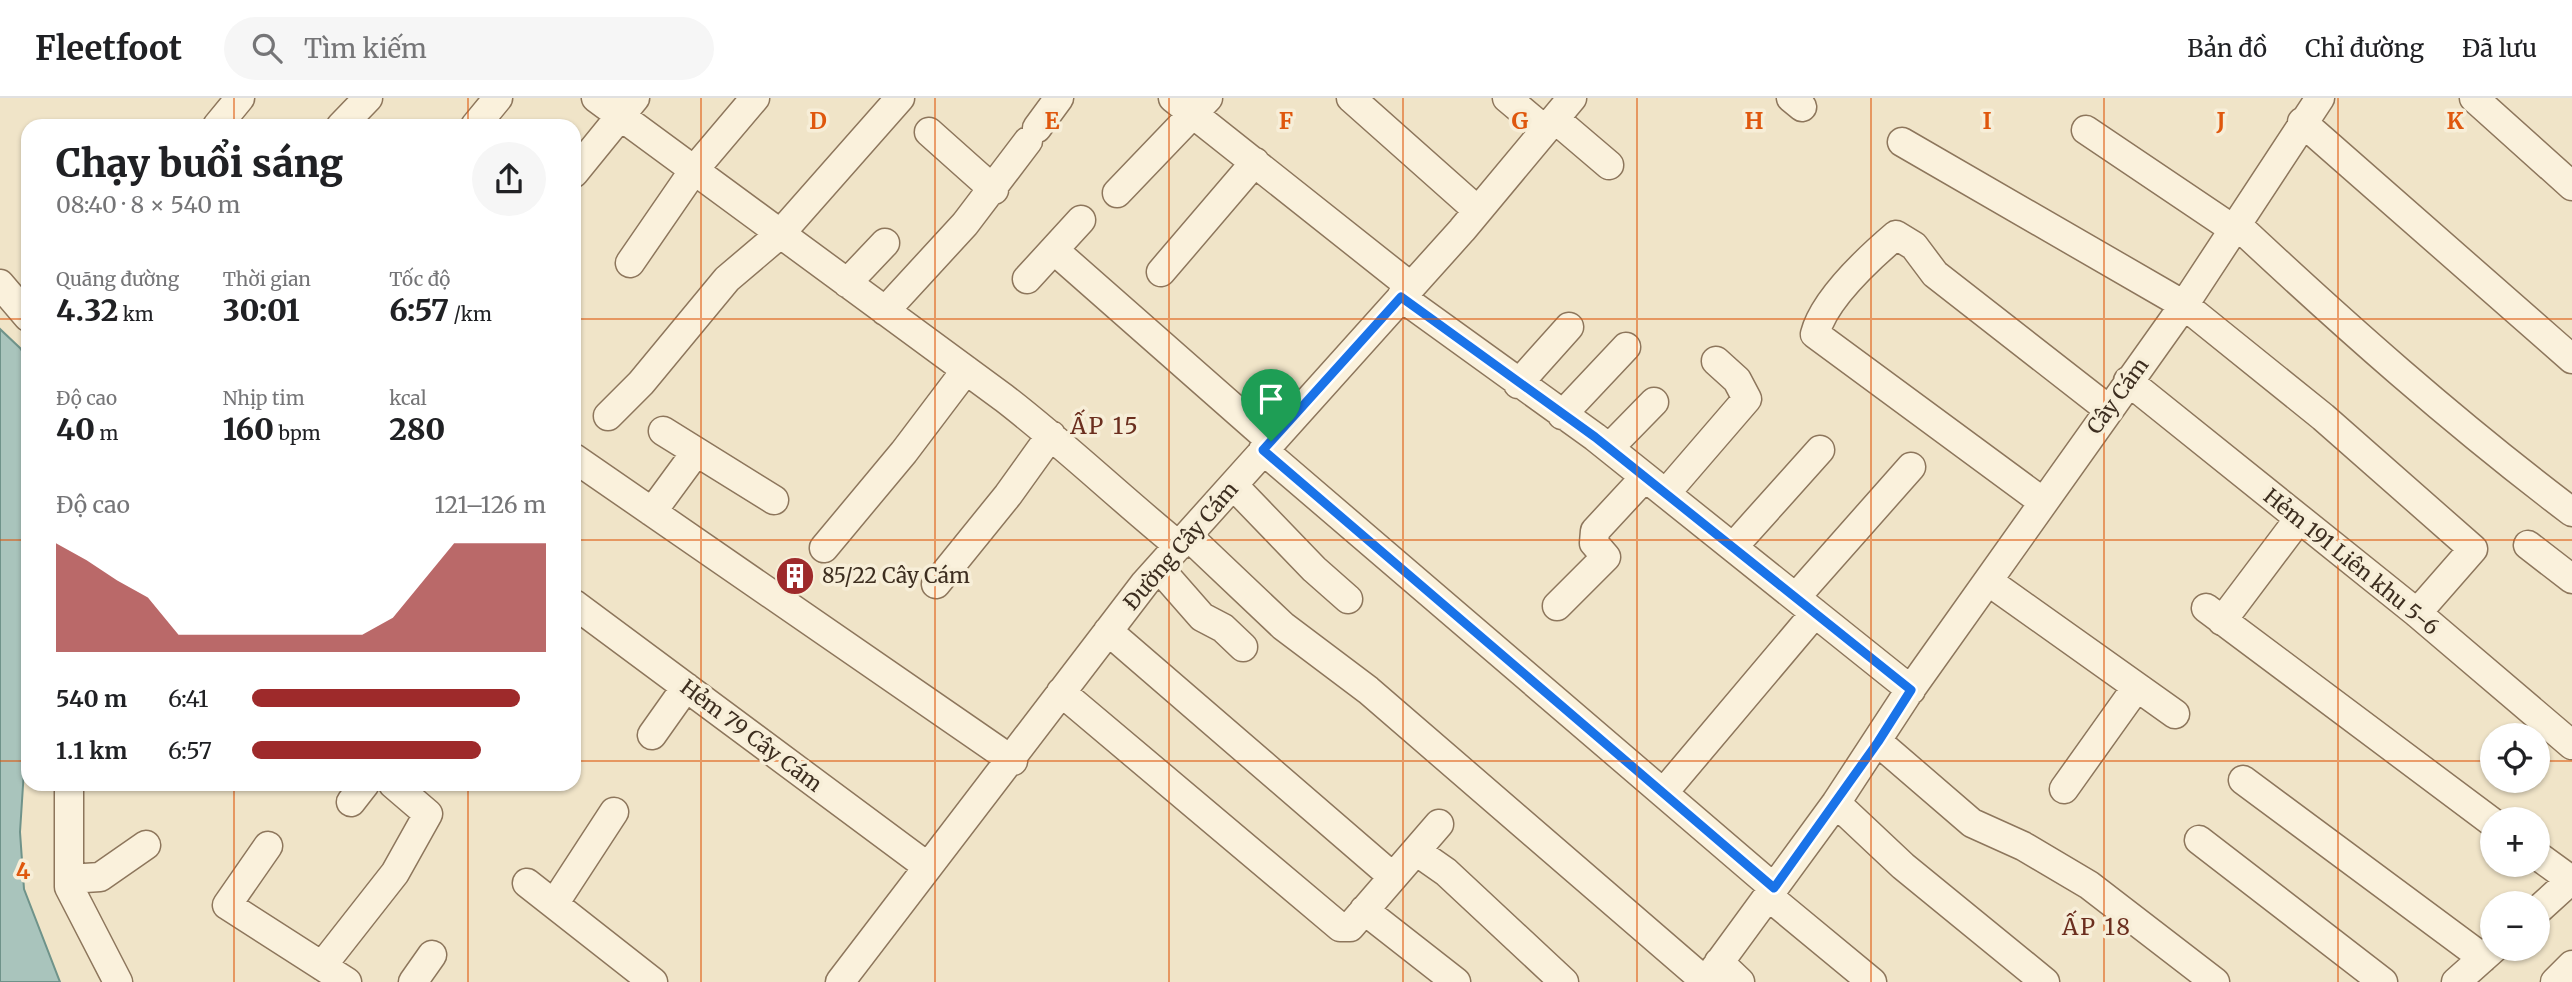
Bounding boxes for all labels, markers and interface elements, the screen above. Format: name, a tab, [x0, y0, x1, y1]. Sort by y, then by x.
search box	[224, 17, 714, 80]
text: Fleetfoot	[35, 28, 182, 69]
icon: search	[248, 29, 286, 67]
text: Tìm kiếm	[304, 32, 427, 65]
text: Bản đồ	[2187, 33, 2267, 64]
text: Chỉ đường	[2305, 33, 2424, 64]
text: Đã lưu	[2462, 33, 2537, 64]
text: D	[809, 106, 827, 135]
text: E	[1044, 106, 1060, 135]
text: F	[1279, 106, 1293, 135]
text: G	[1512, 106, 1529, 135]
text: H	[1745, 106, 1764, 135]
text: I	[1982, 106, 1992, 135]
text: J	[2215, 106, 2226, 135]
text: K	[2446, 106, 2464, 135]
text: Chạy buổi sáng	[56, 140, 343, 187]
button: share	[472, 142, 546, 216]
text: 08:40 · 8 × 540 m	[56, 190, 240, 219]
text: Quãng đường	[56, 267, 179, 291]
text: Thời gian	[223, 267, 311, 291]
text: Tốc độ	[389, 267, 450, 291]
text: 4.32	[56, 291, 118, 329]
text: 30:01	[223, 291, 300, 329]
text: 6:57	[389, 291, 449, 329]
text: km	[118, 302, 154, 326]
text: /km	[449, 302, 492, 326]
street label: Cây Cám	[2081, 352, 2154, 439]
pin	[1241, 369, 1301, 441]
icon: arrive	[1252, 380, 1290, 418]
text: Độ cao	[56, 386, 117, 410]
text: Nhịp tim	[223, 386, 305, 410]
text: kcal	[389, 386, 427, 410]
district label: ẤP 15	[1069, 409, 1140, 440]
text: 40	[56, 410, 95, 448]
text: 160	[223, 410, 274, 448]
text: 280	[389, 410, 445, 448]
text: m	[95, 421, 118, 445]
text: bpm	[274, 421, 321, 445]
street label: Đường Cây Cám	[1118, 476, 1244, 615]
street label: Hẻm 191 Liên khu 5-6	[2258, 483, 2445, 641]
text: Độ cao	[56, 490, 130, 519]
text: 121–126 m	[434, 490, 546, 519]
building icon: 85/22 Cây Cám	[774, 555, 816, 597]
place label: 85/22 Cây Cám	[822, 562, 970, 589]
street label: Hẻm 79 Cây Cám	[675, 673, 828, 798]
text: 540 m	[56, 684, 127, 713]
text: 6:41	[168, 684, 209, 713]
map controls	[2480, 723, 2550, 961]
button: locate	[2480, 723, 2550, 793]
text: 1.1 km	[56, 736, 127, 765]
text: 6:57	[168, 736, 212, 765]
button: +	[2480, 807, 2550, 877]
text: 4	[16, 856, 31, 885]
button: −	[2480, 891, 2550, 961]
district label: ẤP 18	[2061, 910, 2132, 941]

